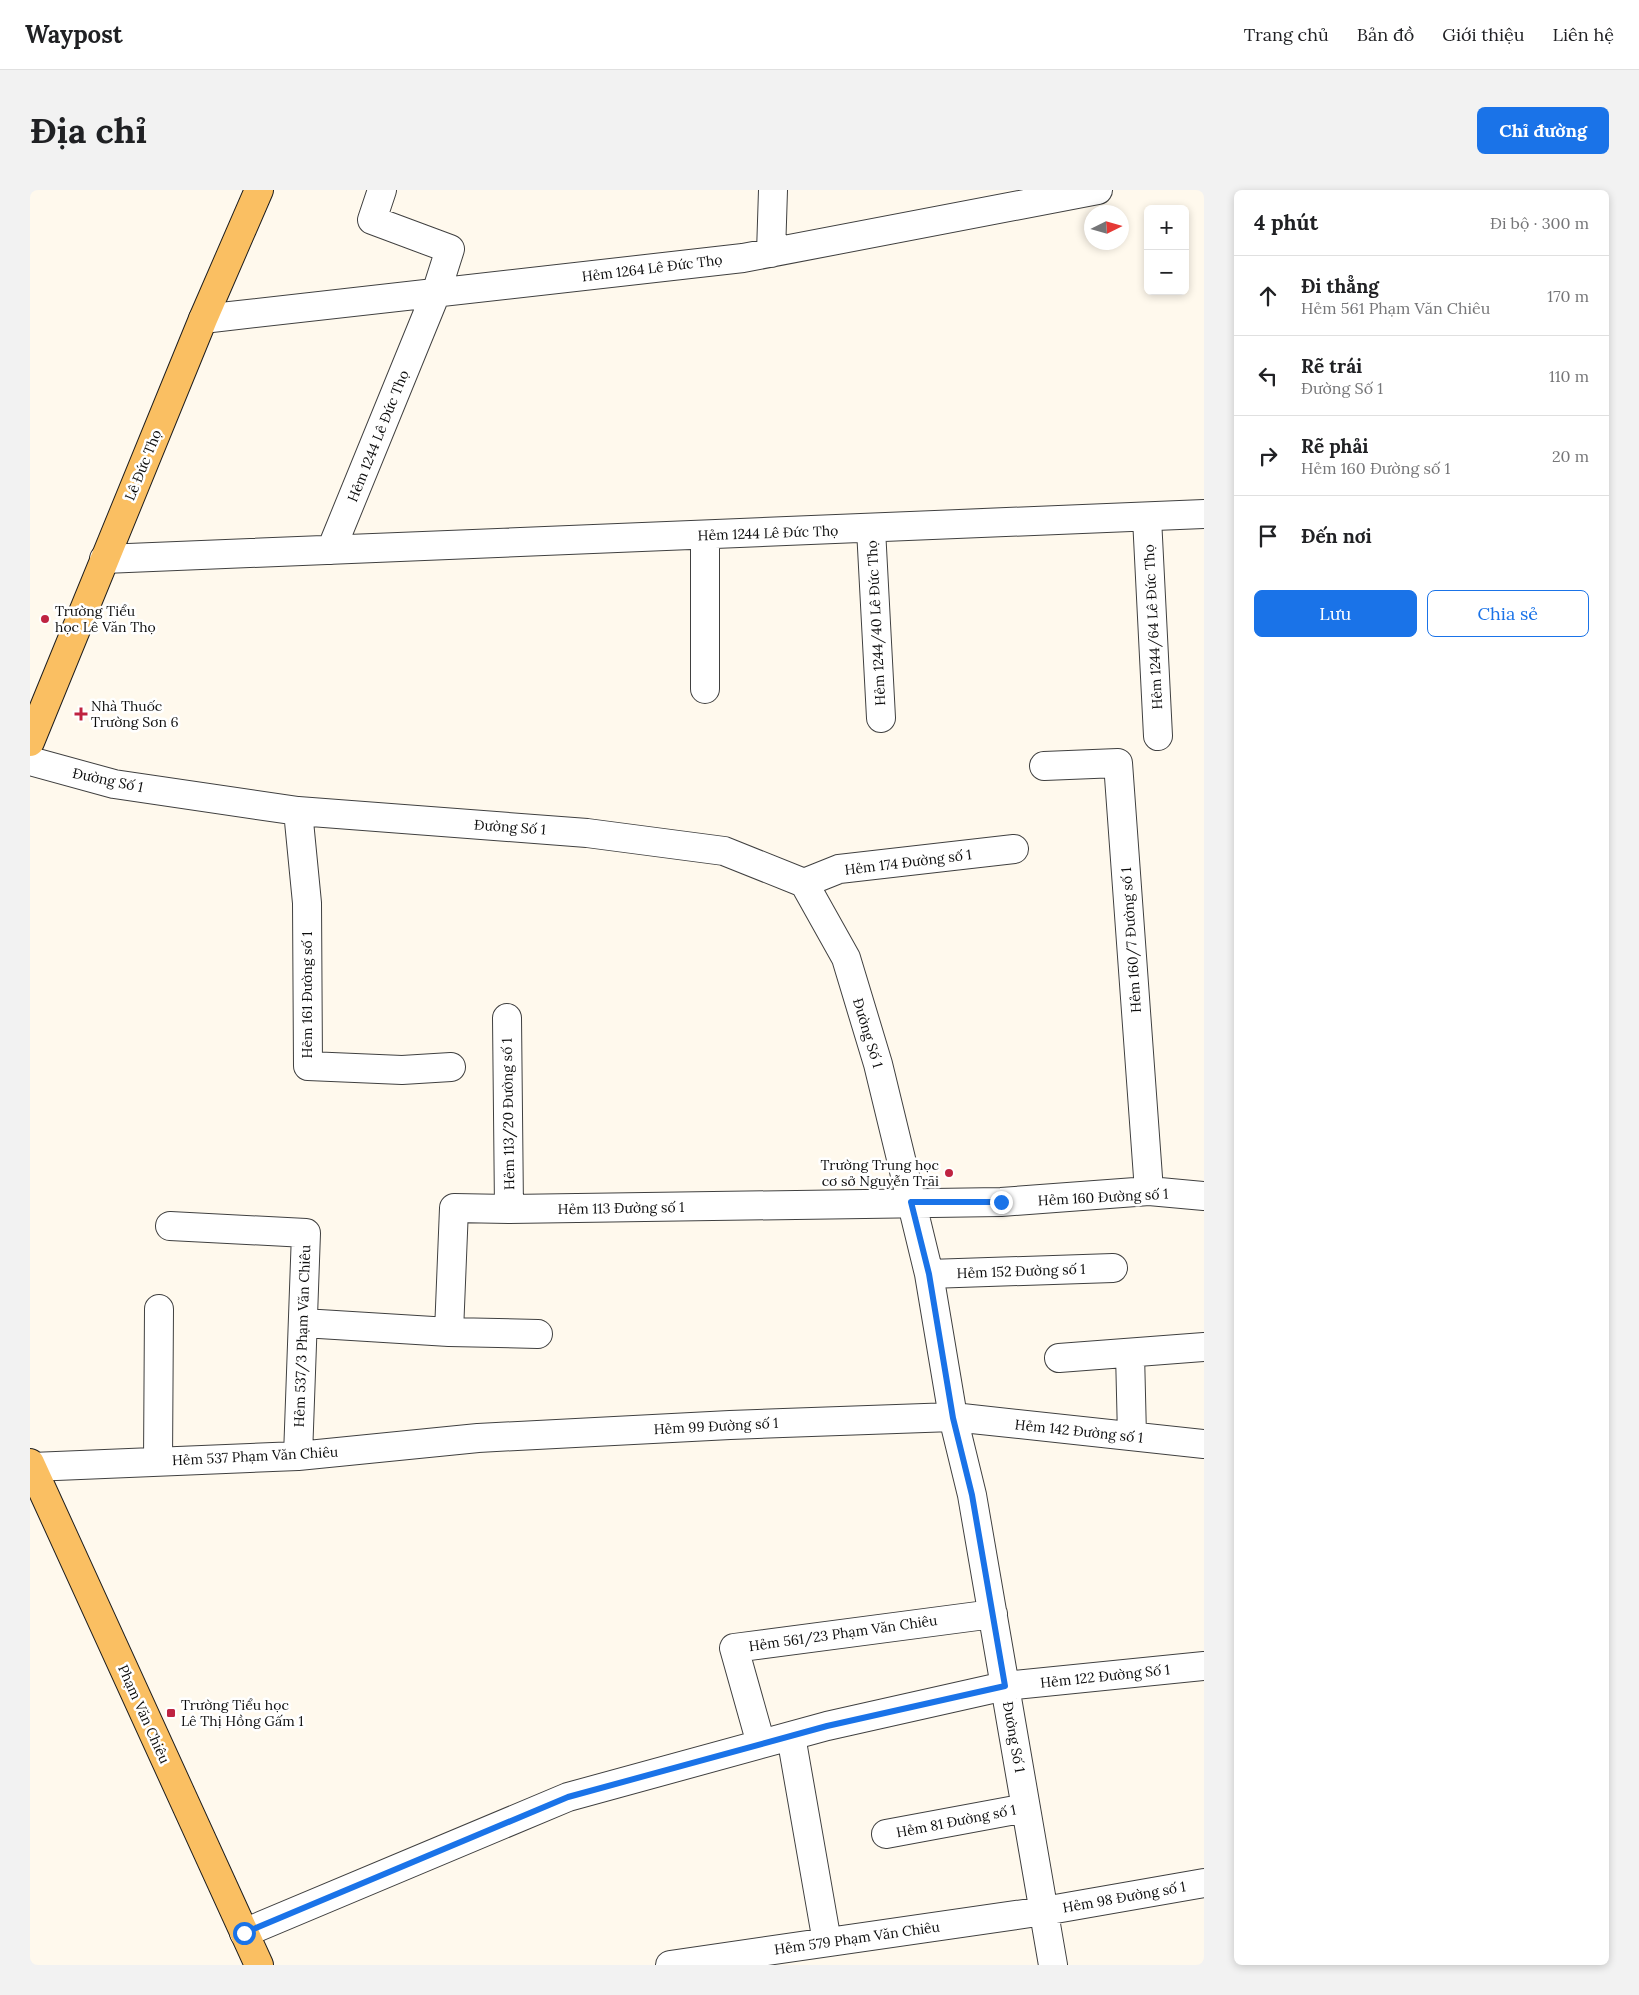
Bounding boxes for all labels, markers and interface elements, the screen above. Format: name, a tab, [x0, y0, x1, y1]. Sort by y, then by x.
text: Waypost	[25, 19, 123, 50]
text: Trang chủ	[1244, 23, 1329, 46]
text: Bản đồ	[1357, 23, 1414, 46]
text: Giới thiệu	[1442, 23, 1525, 46]
text: Liên hệ	[1553, 23, 1614, 46]
button: Chỉ đường	[1477, 107, 1609, 154]
text: Địa chỉ	[30, 108, 147, 153]
north arrow	[1084, 205, 1129, 250]
map controls	[1144, 205, 1189, 295]
button: +	[1144, 205, 1189, 250]
text: 4 phút	[1254, 209, 1318, 236]
text: Đi bộ · 300 m	[1490, 213, 1589, 233]
street label: Hẻm 1264 Lê Đức Thọ	[581, 250, 723, 286]
button: −	[1144, 250, 1189, 295]
text: Đi thẳng	[1301, 274, 1379, 298]
icon: ahead	[1254, 282, 1282, 310]
text: 170 m	[1547, 286, 1589, 306]
text: Hẻm 561 Phạm Văn Chiêu	[1301, 298, 1490, 318]
text: Rẽ trái	[1301, 354, 1362, 378]
icon: left	[1254, 362, 1282, 390]
text: 110 m	[1549, 366, 1589, 386]
street label: Hẻm 1244 Lê Đức Thọ	[343, 367, 413, 505]
text: Đường Số 1	[1301, 378, 1383, 398]
street label: Lê Đức Thọ	[121, 427, 165, 503]
text: Rẽ phải	[1301, 434, 1369, 458]
icon: right	[1254, 442, 1282, 470]
text: 20 m	[1552, 446, 1589, 466]
text: Hẻm 160 Đường số 1	[1301, 458, 1450, 478]
street label: Hẻm 1244 Lê Đức Thọ	[697, 522, 839, 544]
icon: arrive	[1254, 522, 1282, 550]
text: Đến nơi	[1301, 524, 1372, 548]
street label: Hẻm 1244/40 Lê Đức Thọ	[863, 540, 889, 706]
street label: Hẻm 1244/64 Lê Đức Thọ	[1140, 544, 1166, 710]
button: Lưu	[1254, 590, 1417, 637]
button: Chia sẻ	[1427, 590, 1589, 637]
place label: Trường Tiểu học Lê Văn Thọ	[55, 602, 156, 636]
marker: Trường Tiểu học Lê Văn Thọ	[39, 613, 51, 625]
place label: Nhà Thuốc Trường Sơn 6	[91, 697, 179, 731]
marker: Nhà Thuốc Trường Sơn 6	[75, 708, 87, 720]
street label: Đường Số 1	[71, 764, 145, 796]
street label: Đường Số 1	[474, 816, 546, 838]
street label: Hẻm 174 Đường số 1	[844, 845, 972, 879]
street label: Hẻm 160/7 Đường số 1	[1117, 867, 1145, 1013]
street label: Hẻm 161 Đường số 1	[298, 931, 316, 1059]
street label: Đường Số 1	[849, 996, 887, 1070]
street label: Hẻm 113/20 Đường số 1	[498, 1038, 518, 1190]
place label: Trường Trung học cơ sở Nguyễn Trãi	[821, 1156, 939, 1190]
marker: Trường Trung học cơ sở Nguyễn Trãi	[943, 1167, 955, 1179]
street label: Hẻm 160 Đường số 1	[1037, 1185, 1169, 1209]
route end	[990, 1191, 1013, 1214]
street label: Hẻm 113 Đường số 1	[557, 1198, 685, 1218]
street label: Hẻm 537/3 Phạm Văn Chiêu	[290, 1244, 314, 1428]
street label: Hẻm 152 Đường số 1	[956, 1260, 1086, 1282]
street label: Hẻm 99 Đường số 1	[653, 1414, 779, 1438]
street label: Hẻm 142 Đường số 1	[1014, 1415, 1144, 1447]
street label: Hẻm 537 Phạm Văn Chiêu	[171, 1443, 339, 1469]
street label: Hẻm 561/23 Phạm Văn Chiêu	[748, 1611, 938, 1655]
street label: Hẻm 122 Đường Số 1	[1039, 1660, 1171, 1692]
street label: Phạm Văn Chiêu	[114, 1662, 174, 1766]
place label: Trường Tiểu học Lê Thị Hồng Gấm 1	[181, 1696, 304, 1730]
street label: Đường Số 1	[999, 1700, 1029, 1774]
marker: Trường Tiểu học Lê Thị Hồng Gấm 1	[165, 1707, 177, 1719]
street label: Hẻm 81 Đường số 1	[895, 1801, 1017, 1841]
street label: Hẻm 98 Đường số 1	[1061, 1877, 1187, 1917]
street label: Hẻm 579 Phạm Văn Chiêu	[773, 1917, 941, 1959]
route start	[233, 1922, 256, 1945]

